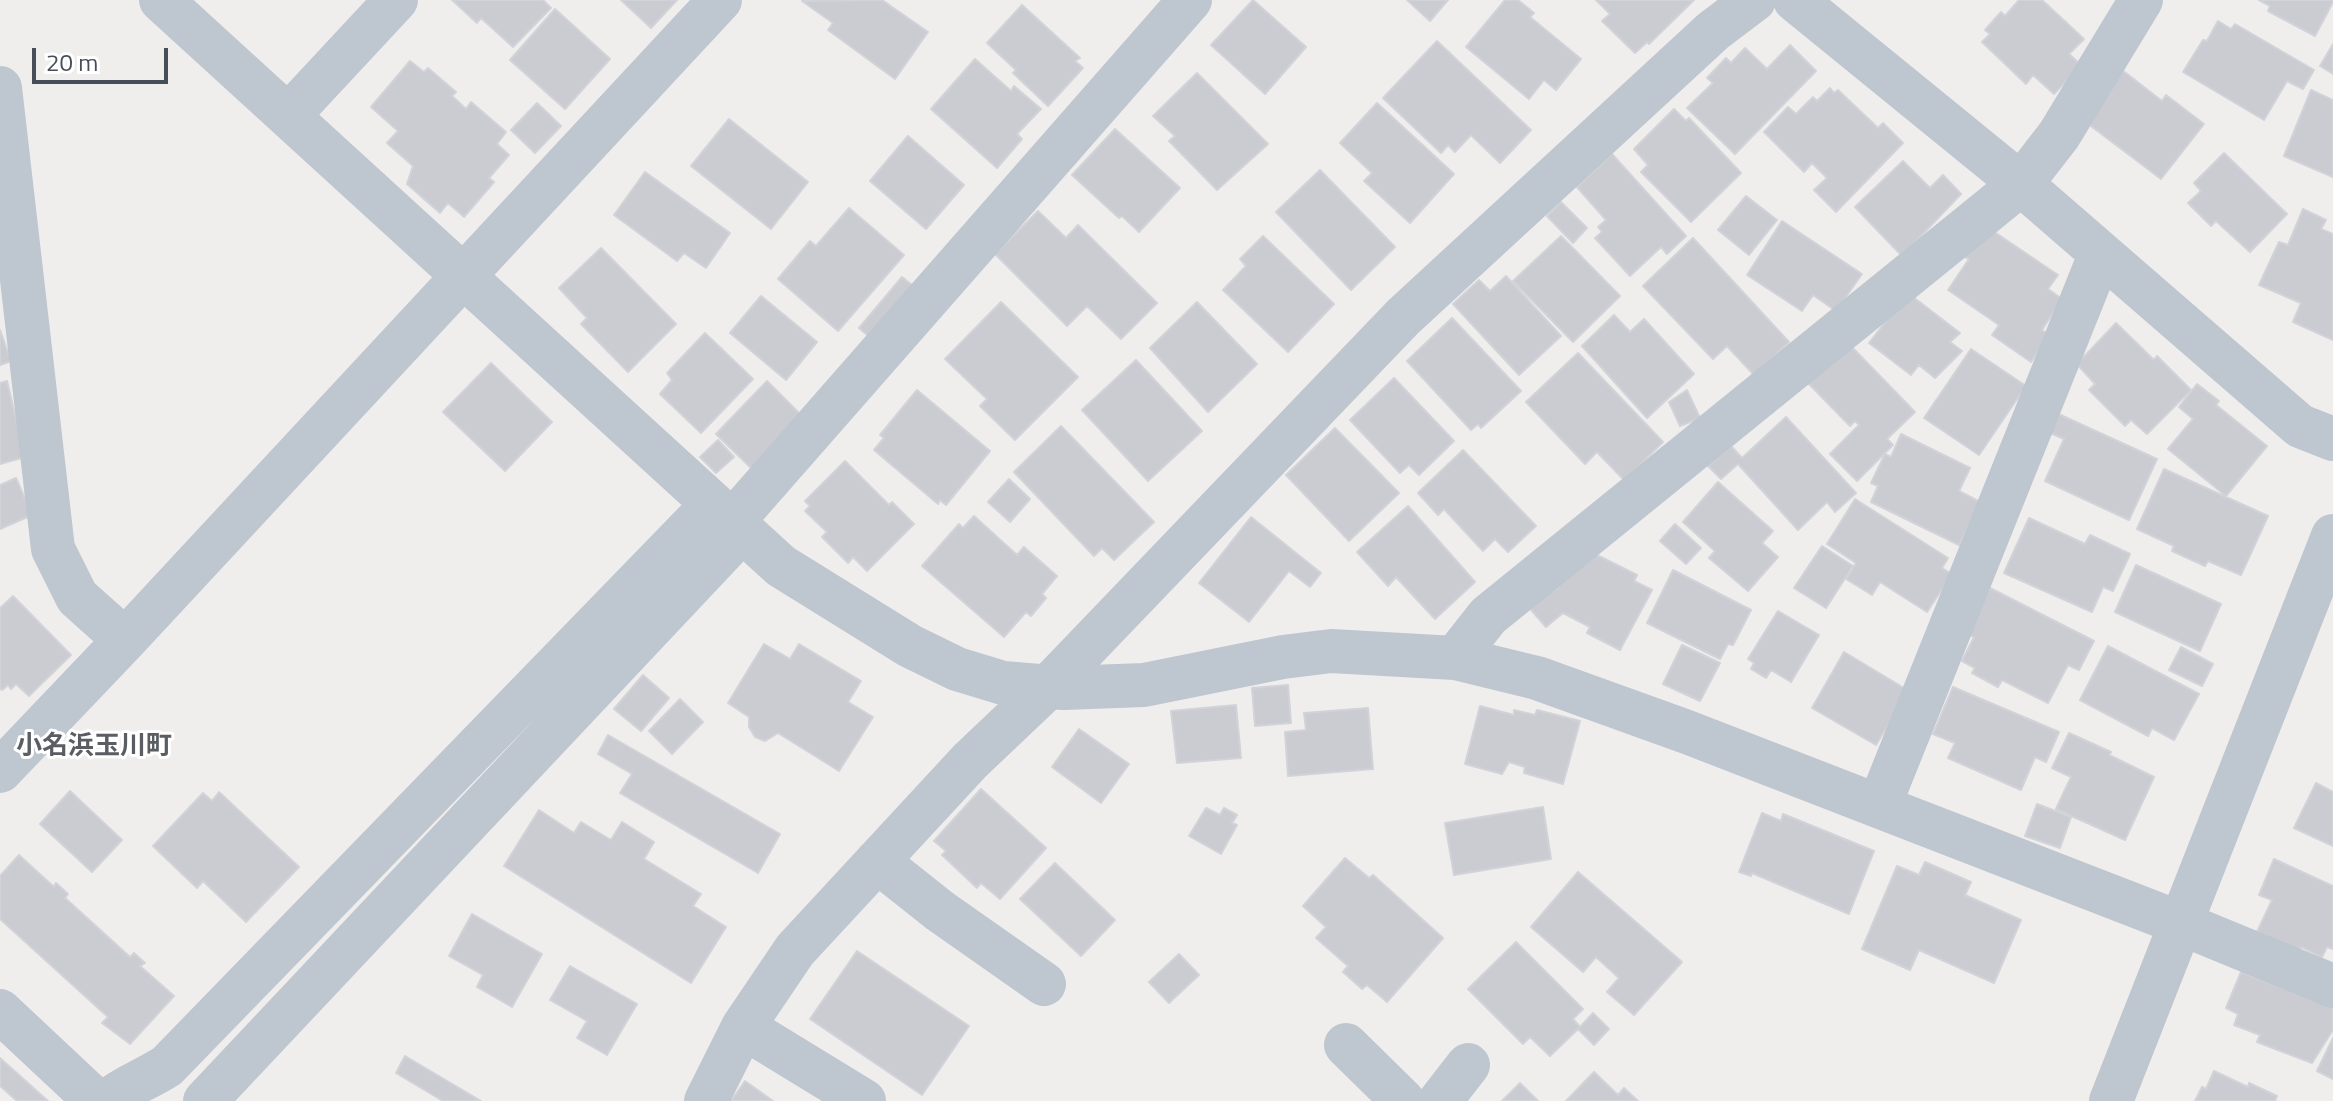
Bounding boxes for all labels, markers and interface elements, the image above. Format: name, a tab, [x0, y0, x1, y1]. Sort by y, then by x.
scale bar	[36, 32, 172, 82]
text: 20 m	[46, 44, 98, 80]
district label: 小名浜玉川町	[16, 732, 172, 764]

